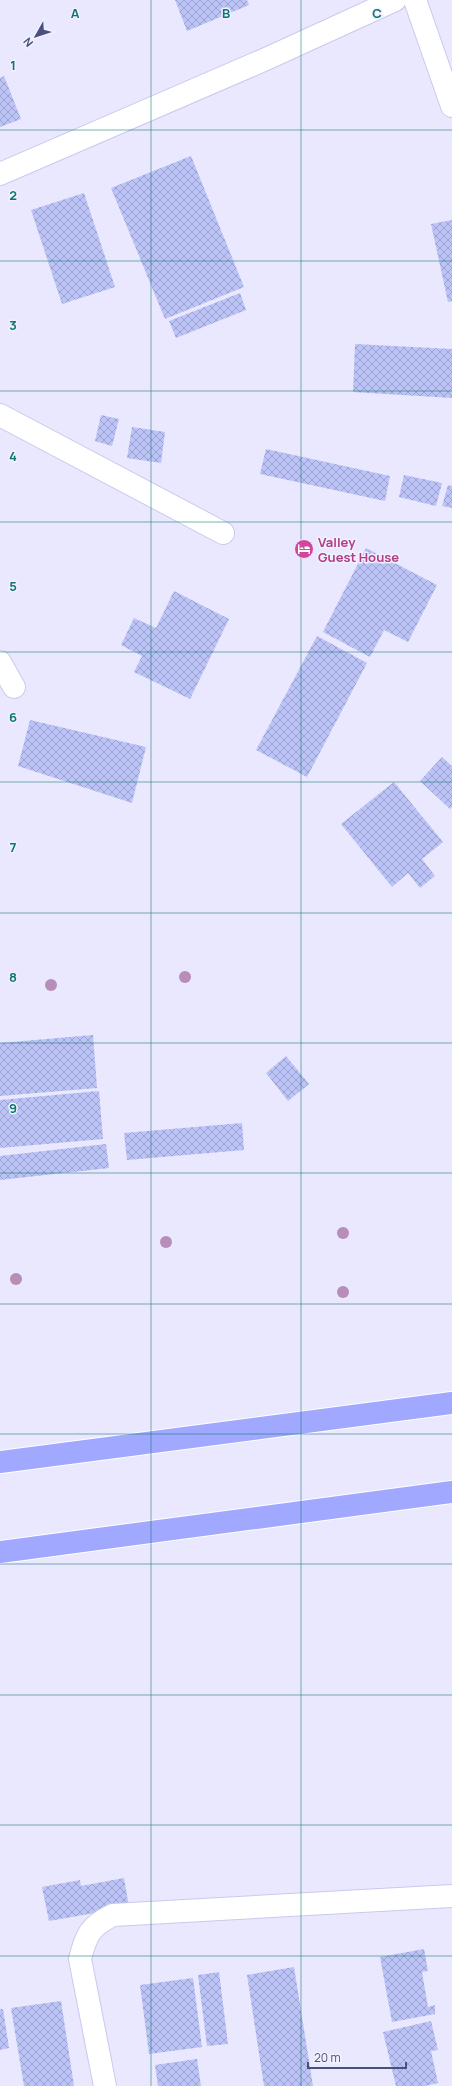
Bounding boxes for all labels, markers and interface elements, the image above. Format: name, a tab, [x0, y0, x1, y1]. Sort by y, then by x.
text: A	[71, 4, 80, 22]
text: B	[222, 4, 230, 22]
text: C	[372, 4, 382, 22]
north arrow	[16, 16, 56, 56]
text: N	[19, 35, 36, 50]
text: 1	[10, 56, 16, 74]
text: 2	[9, 186, 17, 204]
text: 3	[9, 316, 17, 334]
text: 4	[9, 447, 17, 465]
place label: Valley Guest House	[318, 533, 399, 566]
hotel icon: Valley Guest House	[293, 538, 315, 560]
text: 5	[9, 577, 17, 595]
text: 6	[9, 708, 17, 726]
text: 7	[10, 838, 17, 856]
text: 8	[9, 968, 17, 986]
text: 9	[9, 1099, 17, 1117]
scale bar	[308, 2044, 406, 2070]
text: 20 m	[314, 2049, 341, 2066]

